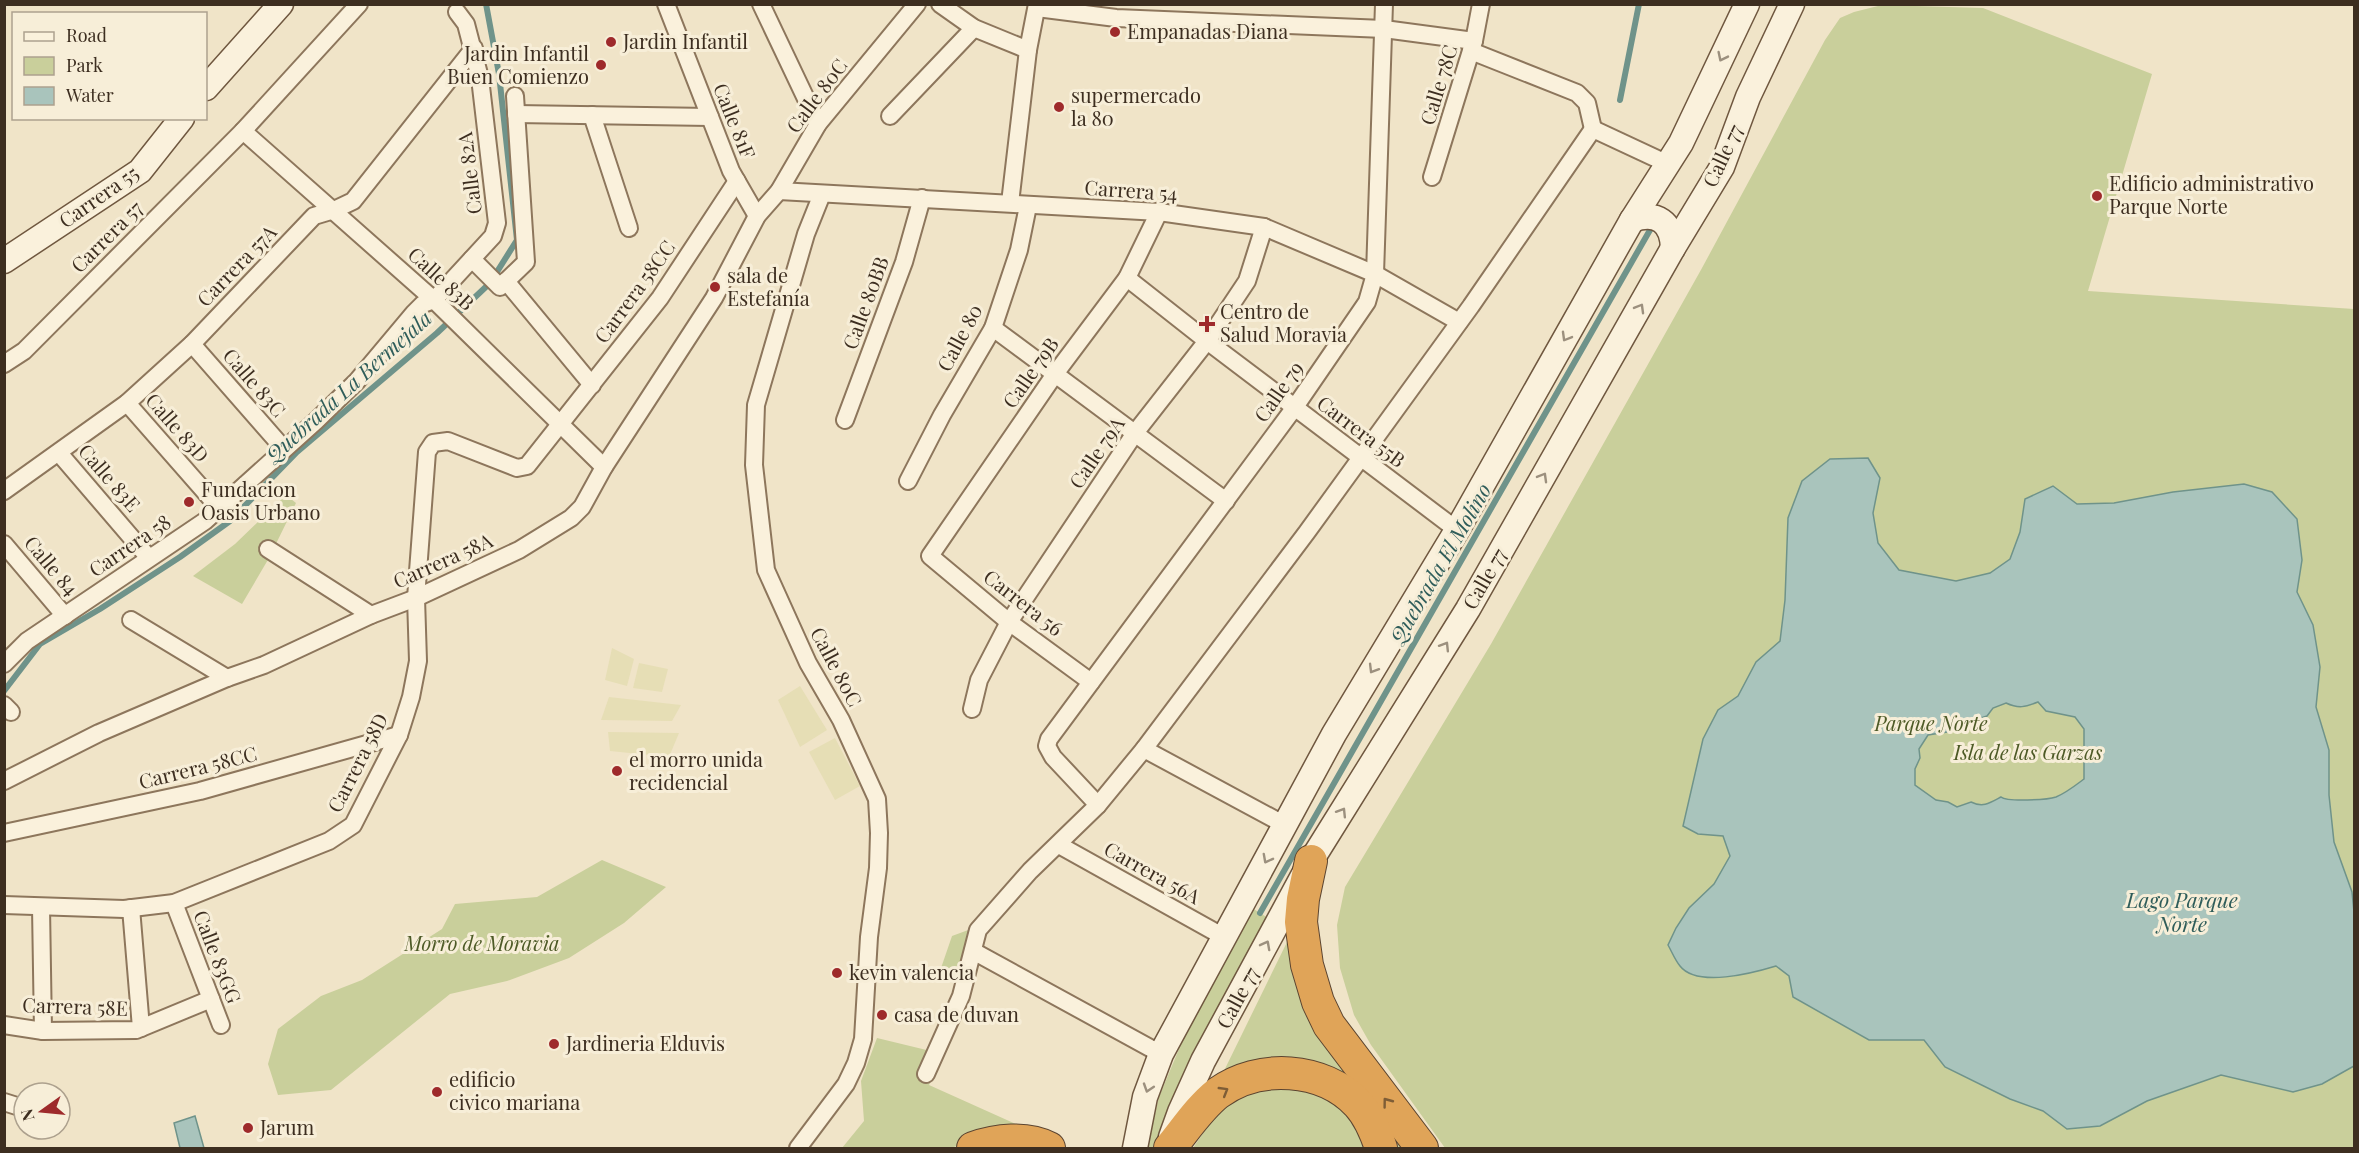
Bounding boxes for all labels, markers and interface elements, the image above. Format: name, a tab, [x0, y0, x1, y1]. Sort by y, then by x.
legend	[12, 12, 207, 120]
place label: Empanadas Diana	[1127, 17, 1288, 44]
text: Road	[66, 23, 107, 47]
marker: Empanadas Diana	[1108, 25, 1122, 39]
place label: Jardin Infantil	[622, 27, 748, 54]
marker: Jardin Infantil	[604, 35, 618, 49]
place label: Jardin Infantil Buen Comienzo	[447, 39, 589, 89]
street label: Calle 78C	[1413, 41, 1463, 128]
one-way arrow	[1718, 51, 1730, 62]
text: Park	[66, 53, 103, 77]
street label: Calle 80C	[779, 53, 853, 138]
marker: Jardin Infantil Buen Comienzo	[594, 58, 608, 72]
street label: Calle 81F	[708, 79, 763, 162]
place label: supermercado la 80	[1071, 81, 1201, 131]
text: Water	[65, 83, 114, 107]
marker: supermercado la 80	[1052, 100, 1066, 114]
street label: Calle 77	[1695, 120, 1748, 191]
street label: Calle 82A	[450, 130, 487, 216]
street label: Carrera 55	[53, 158, 143, 233]
place label: Edificio administrativo Parque Norte	[2109, 169, 2314, 219]
street label: Carrera 54	[1084, 173, 1179, 206]
marker: Edificio administrativo Parque Norte	[2090, 189, 2104, 203]
street label: Carrera 57	[64, 194, 148, 278]
street label: Carrera 57A	[190, 218, 282, 312]
street label: Carrera 58CC	[587, 234, 680, 348]
street label: Calle 83B	[403, 240, 481, 316]
street label: Calle 80BB	[835, 252, 894, 353]
place label: sala de Estefanía	[727, 261, 810, 311]
marker: sala de Estefanía	[708, 280, 722, 294]
place label: Centro de Salud Moravia	[1220, 297, 1347, 347]
street label: Calle 80	[930, 299, 988, 376]
water label: Quebrada La Bermejala	[258, 303, 437, 468]
one-way arrow	[1632, 304, 1644, 314]
marker: Centro de Salud Moravia	[1198, 315, 1216, 333]
street label: Calle 79B	[996, 331, 1064, 413]
one-way arrow	[1562, 331, 1573, 341]
street label: Calle 83C	[218, 342, 293, 422]
street label: Calle 79	[1247, 355, 1308, 427]
street label: Calle 83D	[140, 387, 216, 467]
street label: Carrera 55B	[1312, 389, 1412, 473]
street label: Calle 79A	[1062, 411, 1130, 493]
street label: Calle 83E	[73, 437, 147, 517]
one-way arrow	[1536, 473, 1547, 483]
place label: Fundacion Oasis Urbano	[201, 475, 320, 525]
water label: Quebrada El Molino	[1381, 478, 1497, 649]
marker: Fundacion Oasis Urbano	[182, 495, 196, 509]
street label: Carrera 58	[83, 507, 175, 582]
street label: Carrera 58A	[388, 526, 497, 594]
street label: Calle 84	[19, 529, 85, 601]
street label: Calle 77	[1455, 543, 1512, 614]
street label: Carrera 56	[979, 562, 1069, 641]
street label: Calle 80C	[805, 622, 869, 711]
one-way arrow	[1438, 642, 1449, 653]
one-way arrow	[1369, 663, 1381, 673]
street label: Carrera 58D	[320, 708, 393, 817]
park label: Parque Norte	[1873, 709, 1988, 736]
park label: Isla de las Garzas	[1953, 738, 2103, 765]
street label: Carrera 58CC	[136, 739, 260, 794]
place label: el morro unida recidencial	[629, 745, 763, 795]
marker: el morro unida recidencial	[610, 764, 624, 778]
one-way arrow	[1335, 807, 1346, 818]
street label: Carrera 56A	[1100, 834, 1206, 909]
one-way arrow	[1263, 853, 1274, 864]
water label: Lago Parque Norte	[2125, 885, 2238, 937]
street label: Calle 83GG	[188, 906, 248, 1007]
park label: Morro de Moravia	[404, 929, 559, 956]
one-way arrow	[1259, 941, 1270, 951]
place label: kevin valencia	[849, 958, 974, 985]
street label: Calle 77	[1209, 962, 1264, 1033]
marker: kevin valencia	[830, 966, 844, 980]
street label: Carrera 58E	[22, 990, 128, 1021]
place label: casa de duvan	[894, 1000, 1019, 1027]
marker: casa de duvan	[875, 1008, 889, 1022]
place label: Jardineria Elduvis	[565, 1029, 725, 1056]
marker: Jardineria Elduvis	[547, 1037, 561, 1051]
place label: edificio civico mariana	[449, 1065, 580, 1115]
north arrow	[12, 1081, 72, 1141]
one-way arrow	[1143, 1082, 1155, 1093]
marker: edificio civico mariana	[430, 1085, 444, 1099]
one-way arrow	[1218, 1087, 1228, 1099]
one-way arrow	[1383, 1097, 1394, 1108]
text: N	[15, 1106, 39, 1123]
place label: Jarum	[259, 1113, 315, 1140]
marker: Jarum	[241, 1121, 255, 1135]

